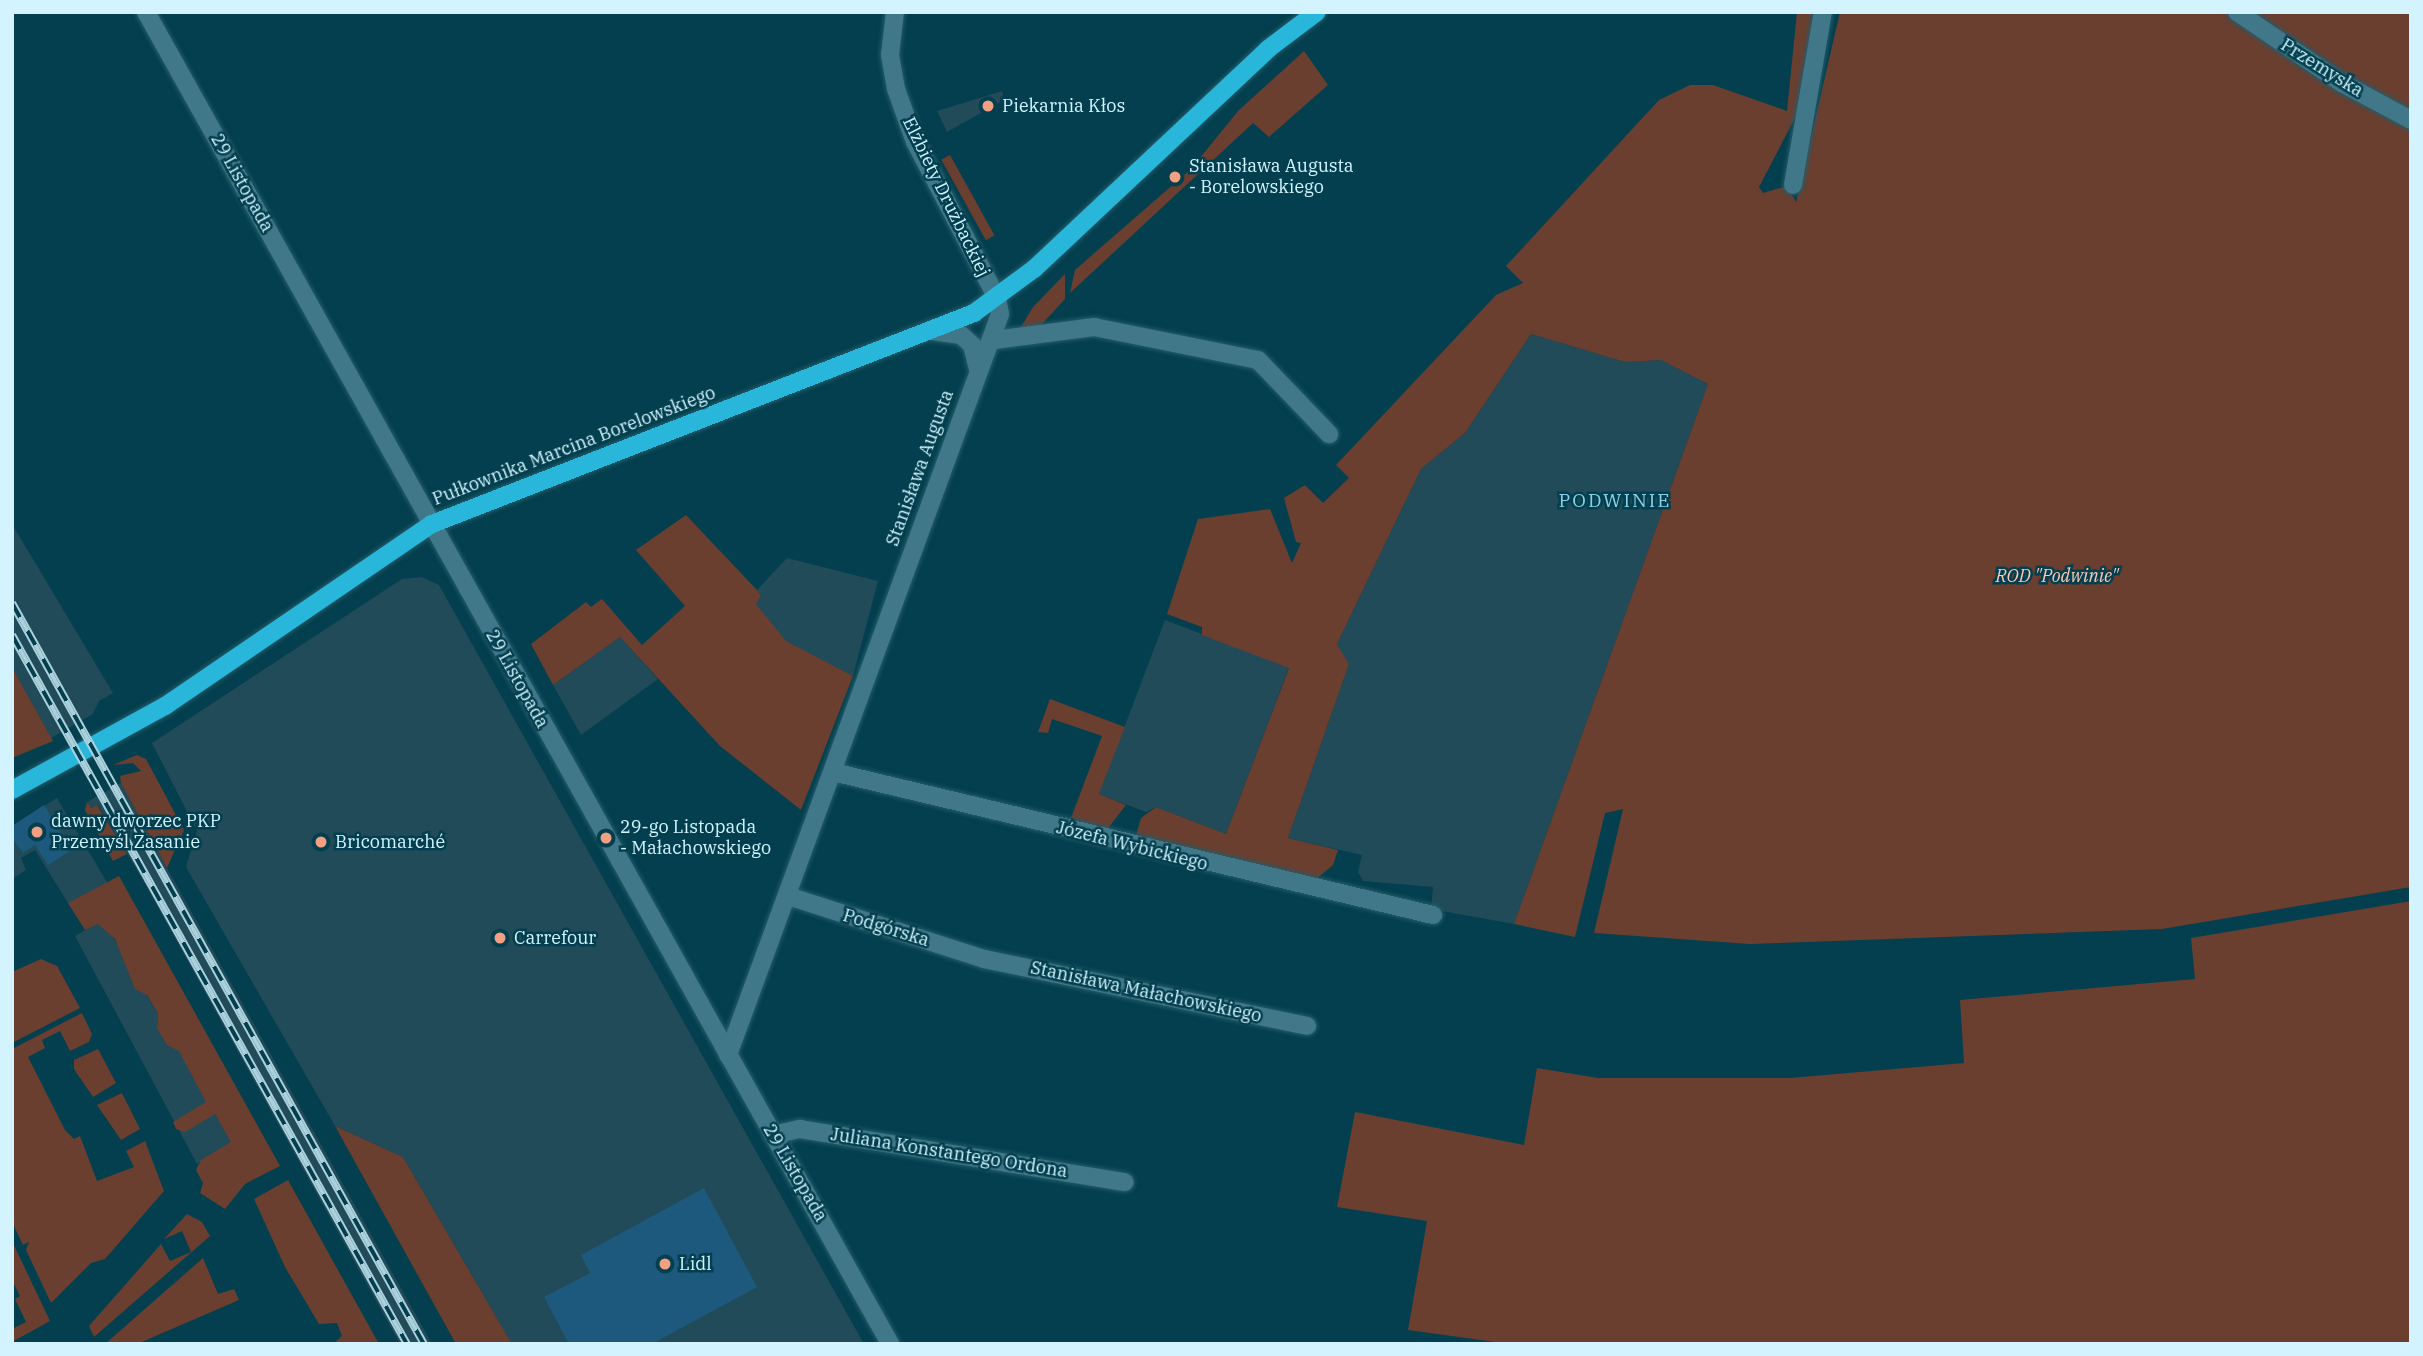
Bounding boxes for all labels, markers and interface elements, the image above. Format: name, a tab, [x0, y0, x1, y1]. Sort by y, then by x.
street label: Przemyska	[2277, 34, 2367, 102]
place label: Piekarnia Kłos	[1002, 95, 1125, 117]
marker: Piekarnia Kłos	[980, 98, 996, 114]
street label: Elżbiety Drużbackiej	[898, 114, 994, 280]
street label: 29 Listopada	[206, 130, 278, 236]
place label: Stanisława Augusta - Borelowskiego	[1189, 156, 1354, 198]
marker: Stanisława Augusta - Borelowskiego	[1167, 169, 1183, 185]
street label: Pułkownika Marcina Borelowskiego	[429, 382, 719, 510]
street label: Stanisława Augusta	[882, 387, 958, 549]
district label: PODWINIE	[1559, 490, 1671, 512]
park label: ROD "Podwinie"	[1996, 565, 2118, 587]
street label: 29 Listopada	[481, 626, 553, 732]
place label: dawny dworzec PKP Przemyśl Zasanie	[51, 811, 221, 854]
place label: 29-go Listopada - Małachowskiego	[620, 817, 771, 860]
street label: Józefa Wybickiego	[1054, 817, 1210, 875]
marker: dawny dworzec PKP Przemyśl Zasanie	[29, 824, 45, 840]
marker: 29-go Listopada - Małachowskiego	[598, 830, 614, 846]
place label: Bricomarché	[335, 831, 445, 853]
marker: Bricomarché	[313, 834, 329, 850]
street label: Podgórska	[840, 905, 932, 951]
place label: Carrefour	[514, 927, 596, 949]
marker: Carrefour	[492, 930, 508, 946]
street label: Stanisława Małachowskiego	[1029, 957, 1263, 1027]
street label: 29 Listopada	[758, 1120, 832, 1226]
street label: Juliana Konstantego Ordona	[829, 1124, 1069, 1182]
place label: Lidl	[679, 1253, 712, 1275]
marker: Lidl	[657, 1256, 673, 1272]

